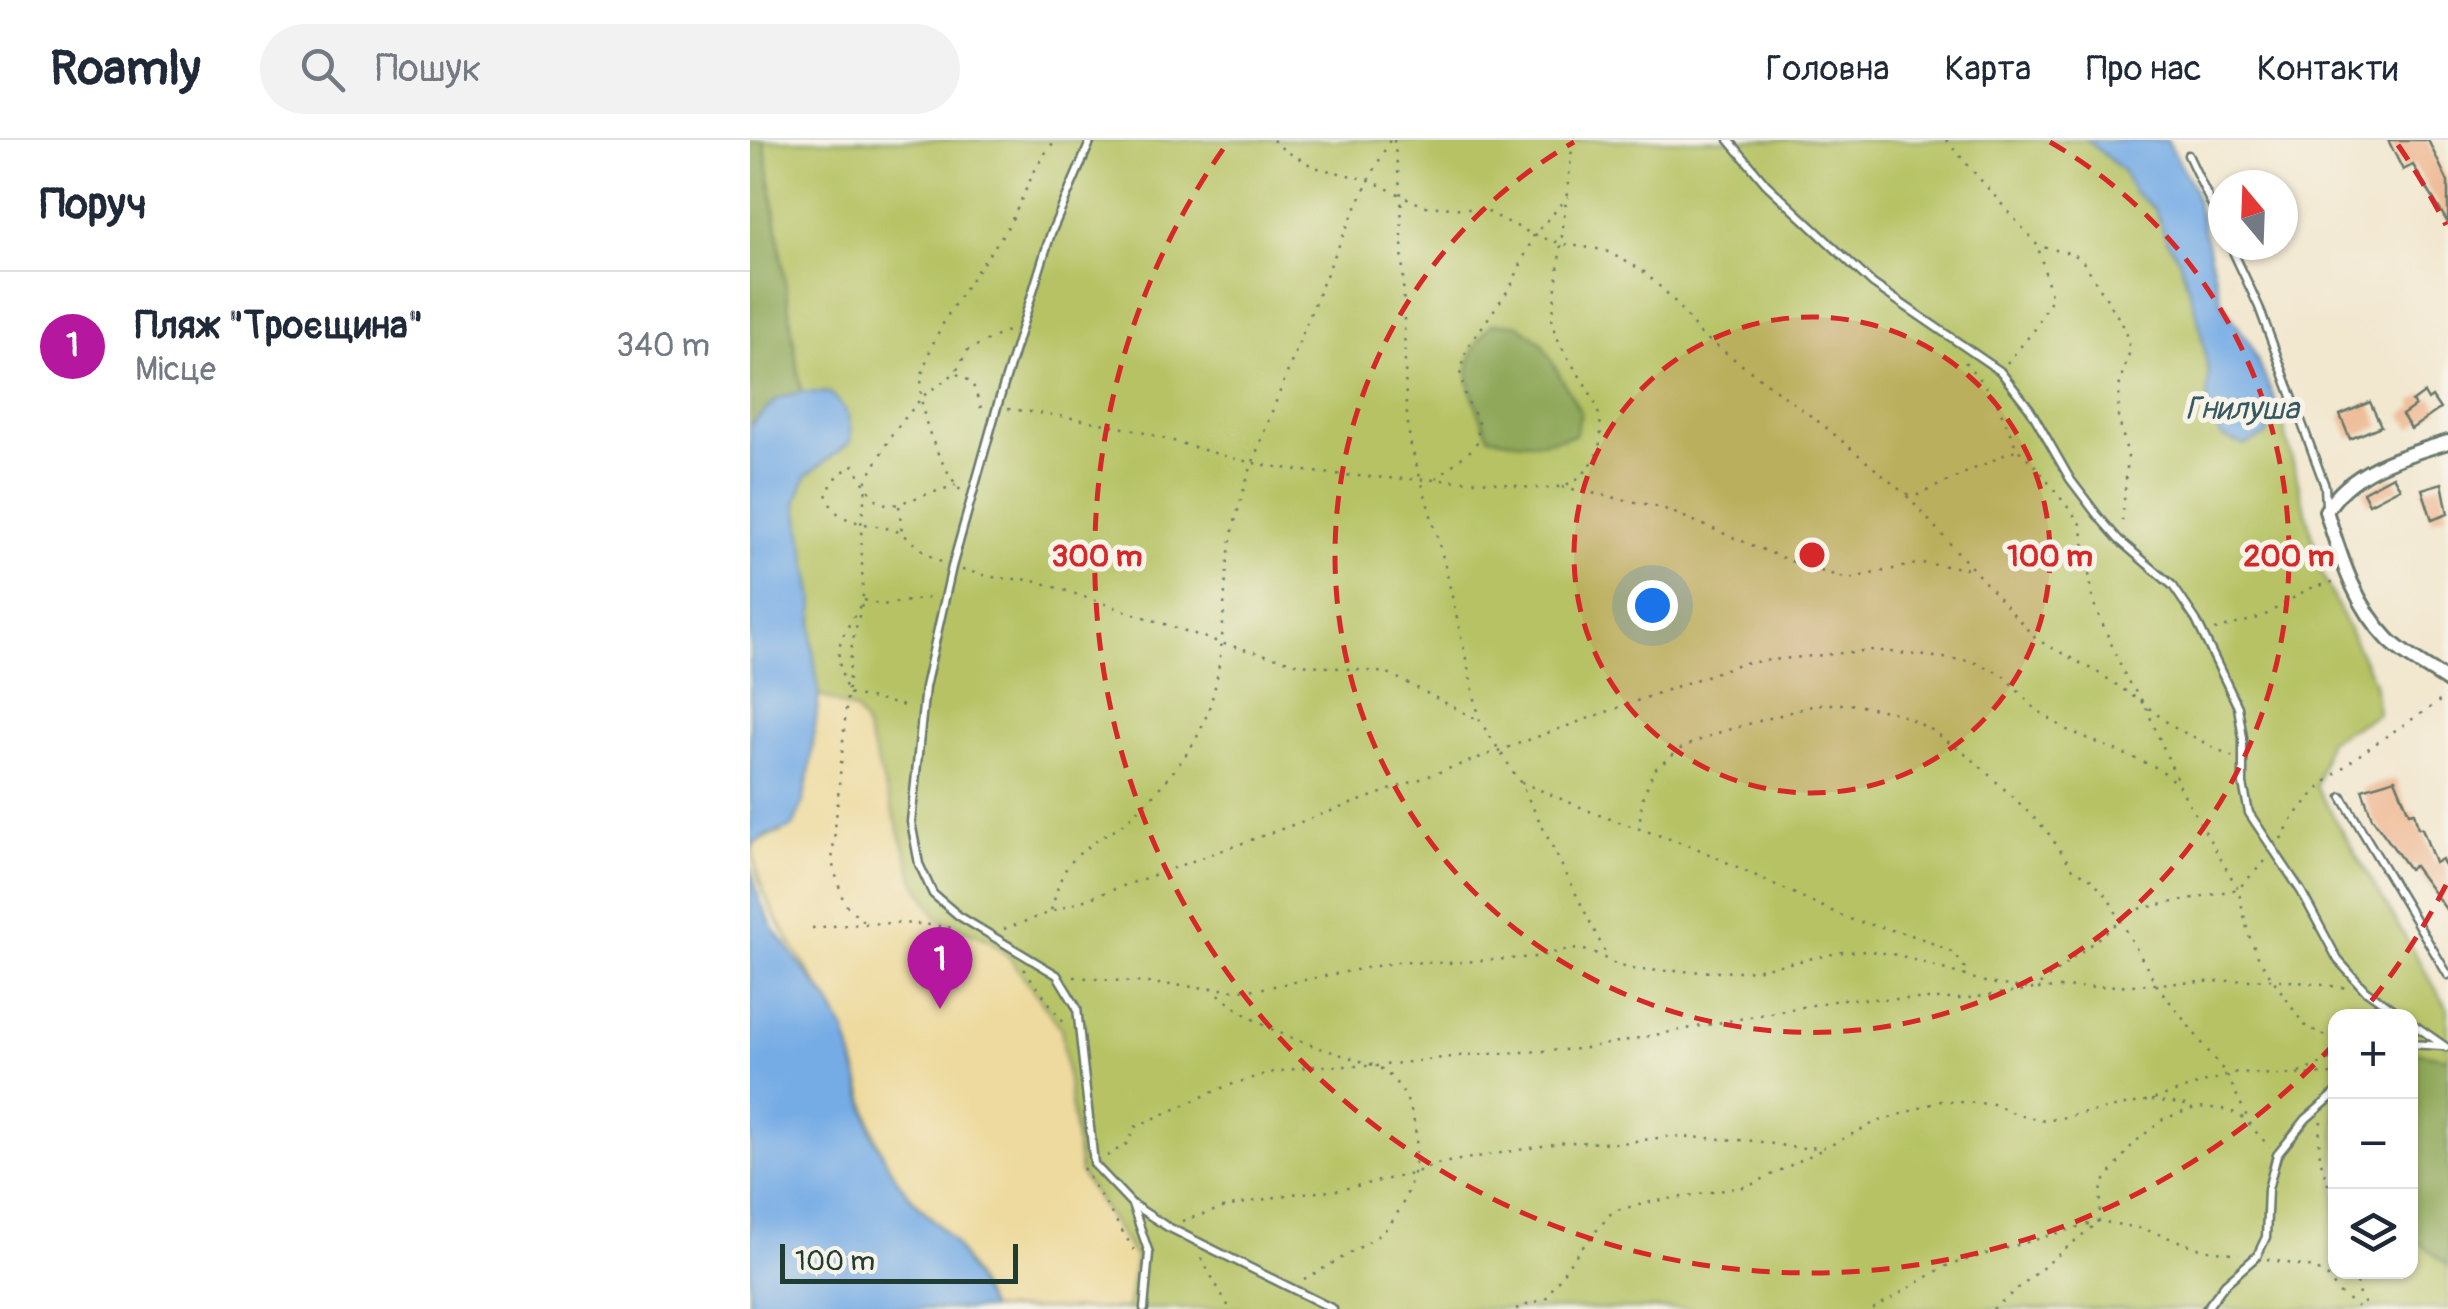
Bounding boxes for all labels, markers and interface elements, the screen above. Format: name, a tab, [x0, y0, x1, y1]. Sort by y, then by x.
search box	[260, 24, 960, 114]
text: Roamly	[50, 39, 200, 99]
icon: search	[295, 42, 350, 97]
text: Пошук	[375, 45, 481, 93]
text: Головна	[1766, 47, 1889, 91]
text: Карта	[1944, 47, 2031, 91]
text: Про нас	[2086, 47, 2202, 91]
text: Контакти	[2257, 47, 2398, 91]
north arrow	[2208, 170, 2298, 260]
text: Поруч	[40, 179, 147, 231]
text: Пляж "Троєщина"	[135, 302, 423, 350]
text: 1	[66, 326, 79, 366]
text: 340 m	[616, 326, 710, 366]
text: Місце	[135, 350, 216, 390]
water label: Гнилуша	[2185, 389, 2301, 429]
centre of rings	[1794, 537, 1830, 573]
text: 300 m	[1052, 538, 1142, 575]
text: 100 m	[2007, 538, 2093, 575]
text: 200 m	[2244, 538, 2334, 575]
your location	[1627, 580, 1678, 631]
pin: 1	[908, 926, 972, 1009]
map controls	[2328, 1009, 2418, 1279]
button: +	[2328, 1009, 2418, 1099]
button: −	[2328, 1099, 2418, 1189]
button: layers	[2328, 1189, 2418, 1279]
scale bar	[780, 1239, 1018, 1284]
text: 100 m	[795, 1244, 875, 1279]

